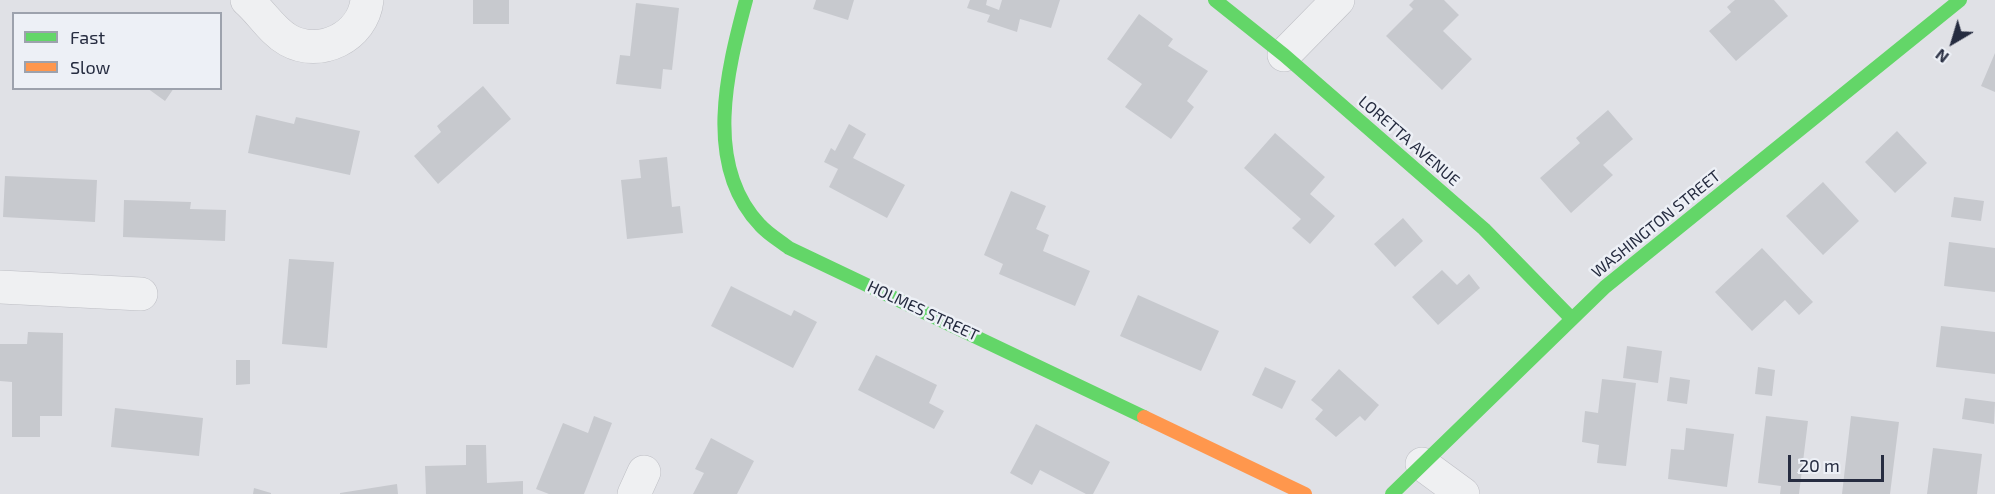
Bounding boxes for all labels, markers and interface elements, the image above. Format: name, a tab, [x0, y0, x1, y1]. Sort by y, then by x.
legend	[12, 12, 222, 90]
north arrow	[1923, 12, 1983, 72]
text: Fast	[70, 26, 105, 48]
text: N	[1931, 46, 1952, 68]
text: Slow	[70, 56, 110, 78]
street label: LORETTA AVENUE	[1355, 92, 1463, 190]
street label: WASHINGTON STREET	[1588, 166, 1724, 282]
street label: HOLMES STREET	[864, 277, 982, 345]
scale bar	[1791, 443, 1887, 481]
text: 20 m	[1799, 454, 1840, 476]

